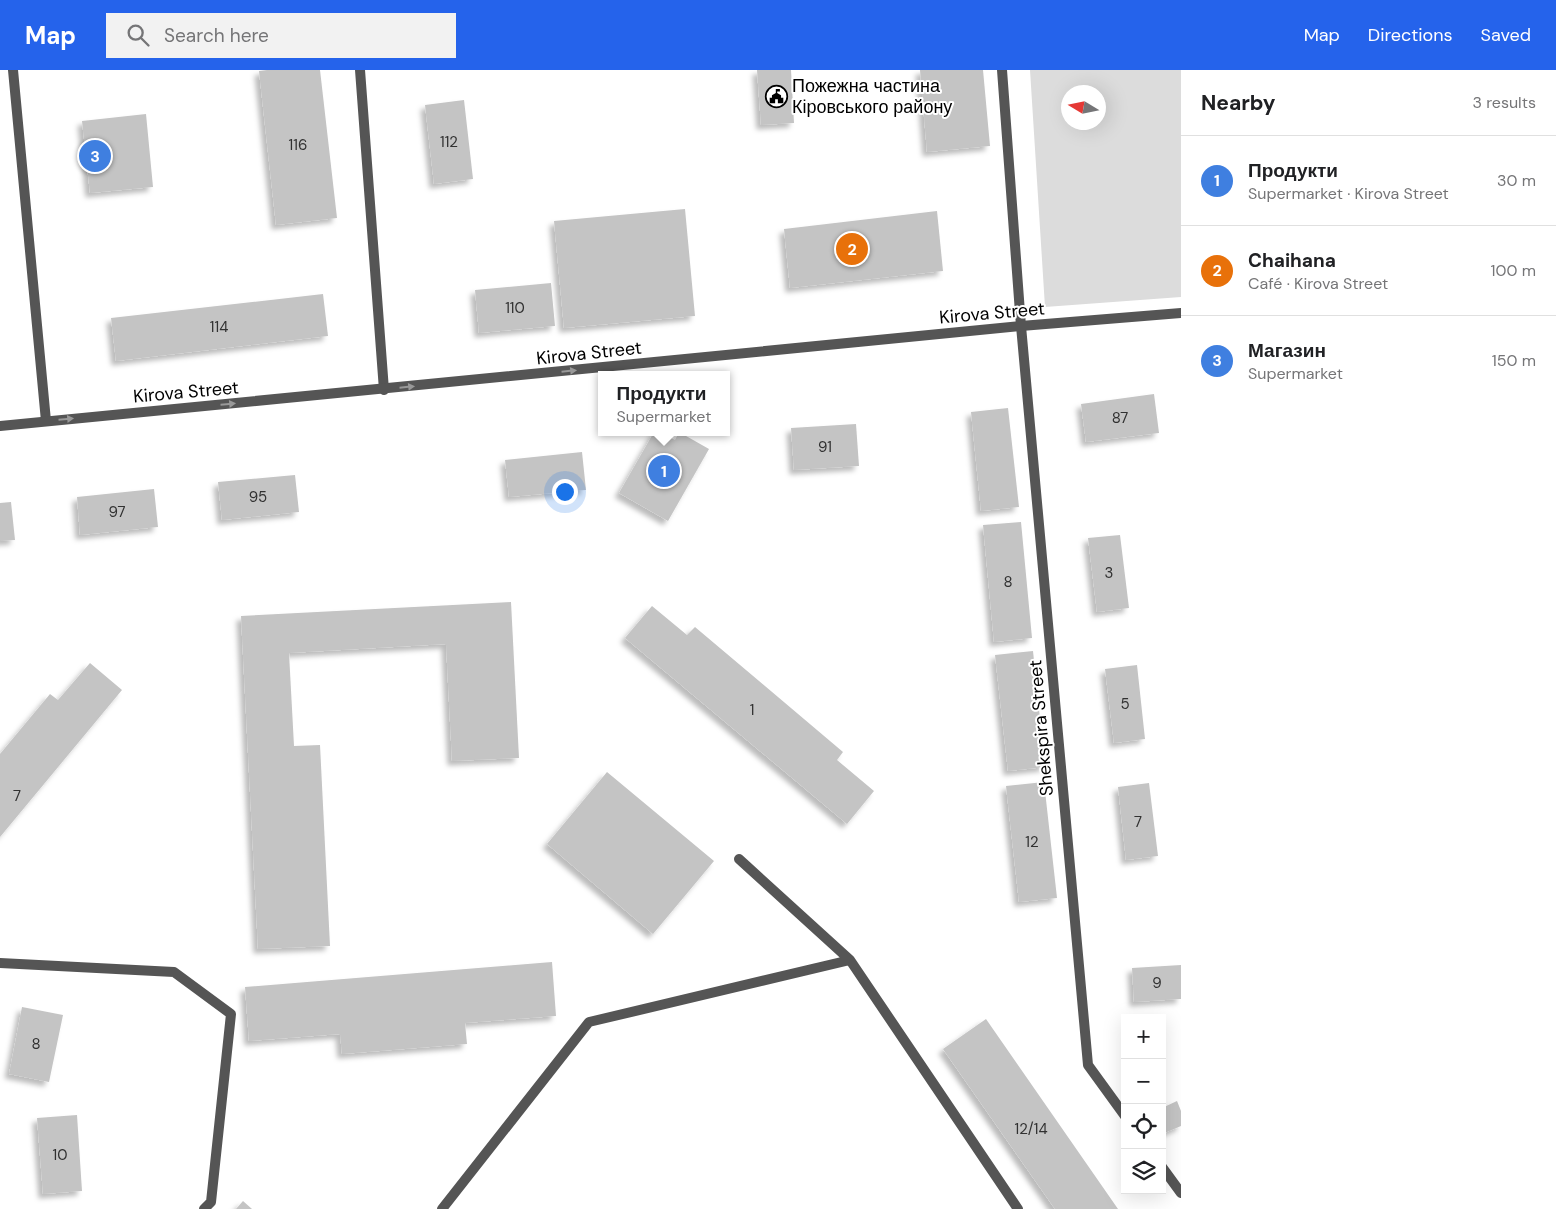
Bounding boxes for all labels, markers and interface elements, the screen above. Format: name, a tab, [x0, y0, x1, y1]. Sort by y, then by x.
search box	[106, 13, 456, 58]
text: Map	[25, 20, 76, 51]
icon: search	[124, 21, 152, 49]
text: Search here	[164, 23, 269, 48]
text: Map	[1304, 23, 1340, 47]
text: Directions	[1368, 23, 1453, 47]
text: Saved	[1481, 23, 1531, 47]
place label: Пожежна частина Кіровського району	[792, 74, 952, 119]
public building icon: Пожежна частина Кіровського району	[764, 84, 788, 108]
north arrow	[1061, 85, 1106, 130]
text: Nearby	[1201, 89, 1275, 117]
text: 3 results	[1473, 92, 1536, 113]
house number: 112	[440, 132, 458, 152]
house number: 116	[289, 135, 307, 155]
pin: 3	[79, 137, 111, 175]
text: Продукти	[1248, 158, 1338, 183]
text: 1	[1214, 170, 1220, 191]
text: 30 m	[1497, 170, 1536, 191]
text: Supermarket · Kirova Street	[1248, 183, 1449, 204]
pin: 2	[836, 230, 868, 268]
text: Chaihana	[1248, 248, 1336, 273]
text: 2	[1212, 260, 1222, 281]
text: 100 m	[1491, 260, 1536, 281]
text: Café · Kirova Street	[1248, 273, 1388, 294]
street label: Kirova Street	[938, 296, 1046, 330]
house number: 110	[505, 298, 525, 318]
house number: 114	[210, 317, 228, 337]
street label: Kirova Street	[535, 336, 643, 370]
text: Магазин	[1248, 338, 1326, 363]
text: 3	[1212, 350, 1222, 371]
text: 150 m	[1492, 350, 1536, 371]
text: Supermarket	[1248, 363, 1343, 384]
one-way arrow	[561, 367, 577, 375]
popup	[598, 371, 730, 436]
street label: Kirova Street	[132, 375, 240, 409]
text: Продукти	[617, 381, 707, 406]
one-way arrow	[399, 383, 415, 391]
one-way arrow	[220, 400, 236, 408]
text: Supermarket	[617, 406, 711, 427]
house number: 87	[1112, 408, 1128, 428]
one-way arrow	[58, 415, 74, 423]
house number: 91	[818, 437, 832, 457]
pin: 1	[648, 452, 680, 490]
your location	[552, 479, 578, 505]
house number: 95	[249, 487, 267, 507]
house number: 97	[108, 502, 126, 522]
house number: 3	[1105, 563, 1113, 583]
house number: 8	[1003, 572, 1013, 592]
street label: Shekspira Street	[1023, 659, 1059, 797]
house number: 5	[1120, 694, 1130, 714]
house number: 1	[750, 700, 754, 720]
house number: 7	[13, 786, 21, 806]
house number: 7	[1134, 812, 1142, 832]
house number: 12	[1025, 832, 1039, 852]
house number: 9	[1152, 973, 1162, 993]
map controls	[1121, 1014, 1166, 1194]
button: +	[1121, 1014, 1166, 1059]
house number: 8	[31, 1034, 41, 1054]
button: −	[1121, 1059, 1166, 1104]
button: locate	[1121, 1104, 1166, 1149]
house number: 12/14	[1015, 1119, 1048, 1139]
house number: 10	[53, 1145, 67, 1165]
button: layers	[1121, 1149, 1166, 1194]

